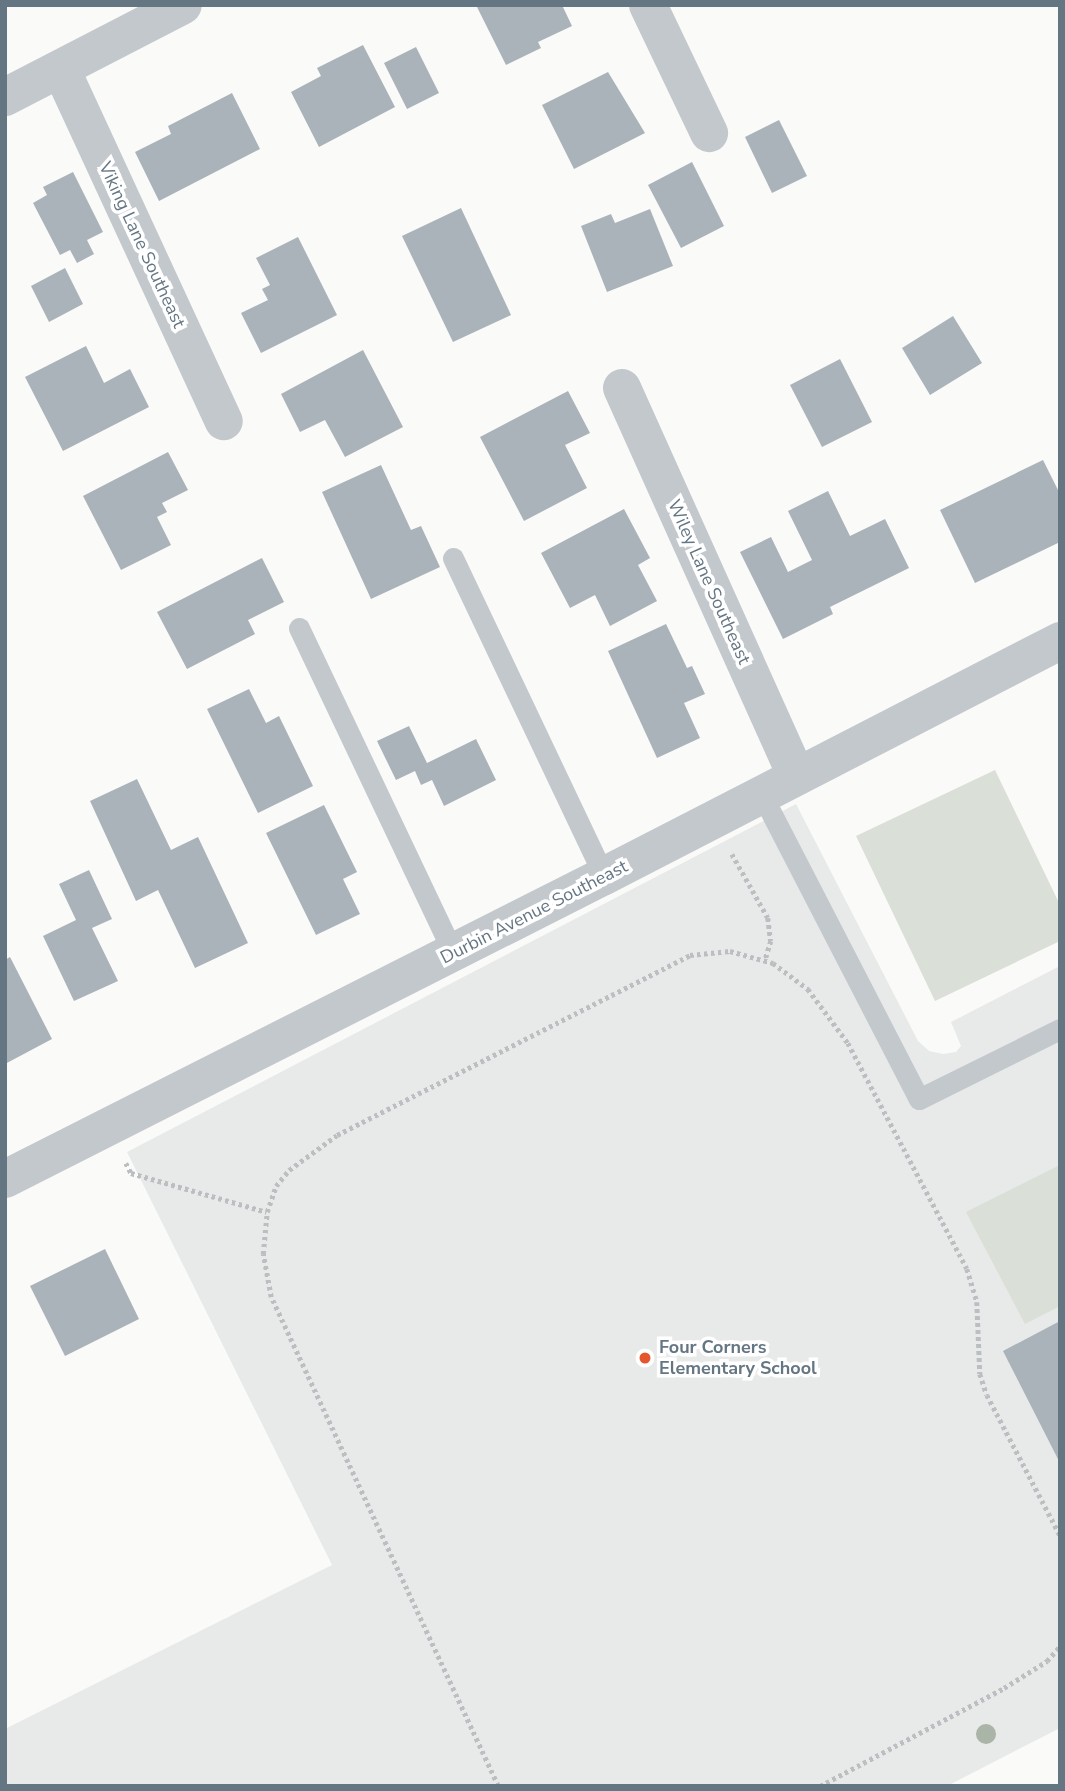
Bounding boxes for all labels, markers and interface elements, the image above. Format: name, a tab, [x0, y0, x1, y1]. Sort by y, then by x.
street label: Viking Lane Southeast	[94, 159, 190, 331]
street label: Wiley Lane Southeast	[663, 496, 755, 668]
street label: Durbin Avenue Southeast	[437, 855, 631, 969]
place label: Four Corners Elementary School	[659, 1337, 817, 1380]
marker: Four Corners Elementary School	[637, 1350, 653, 1366]

